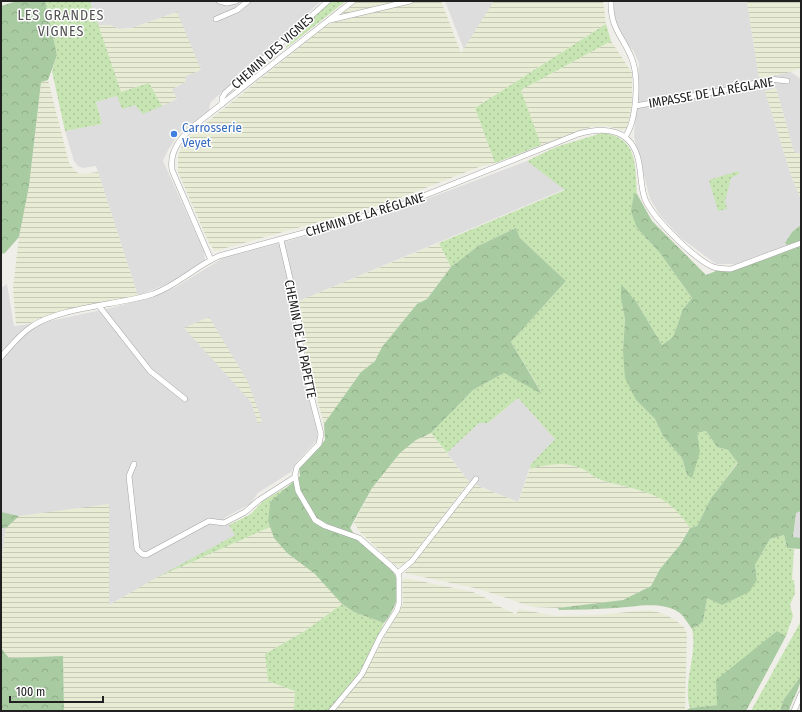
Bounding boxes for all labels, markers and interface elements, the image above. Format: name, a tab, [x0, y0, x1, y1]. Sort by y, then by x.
district label: LES GRANDES VIGNES	[18, 7, 104, 40]
street label: CHEMIN DES VIGNES	[228, 11, 316, 92]
street label: IMPASSE DE LA RÉGLANE	[647, 74, 775, 111]
place label: Carrosserie Veyet	[182, 120, 242, 150]
marker: Carrosserie Veyet	[169, 129, 179, 139]
street label: CHEMIN DE LA RÉGLANE	[304, 189, 426, 240]
street label: CHEMIN DE LA PAPETTE	[282, 279, 319, 400]
scale bar	[10, 678, 103, 704]
text: 100 m	[16, 685, 45, 699]

